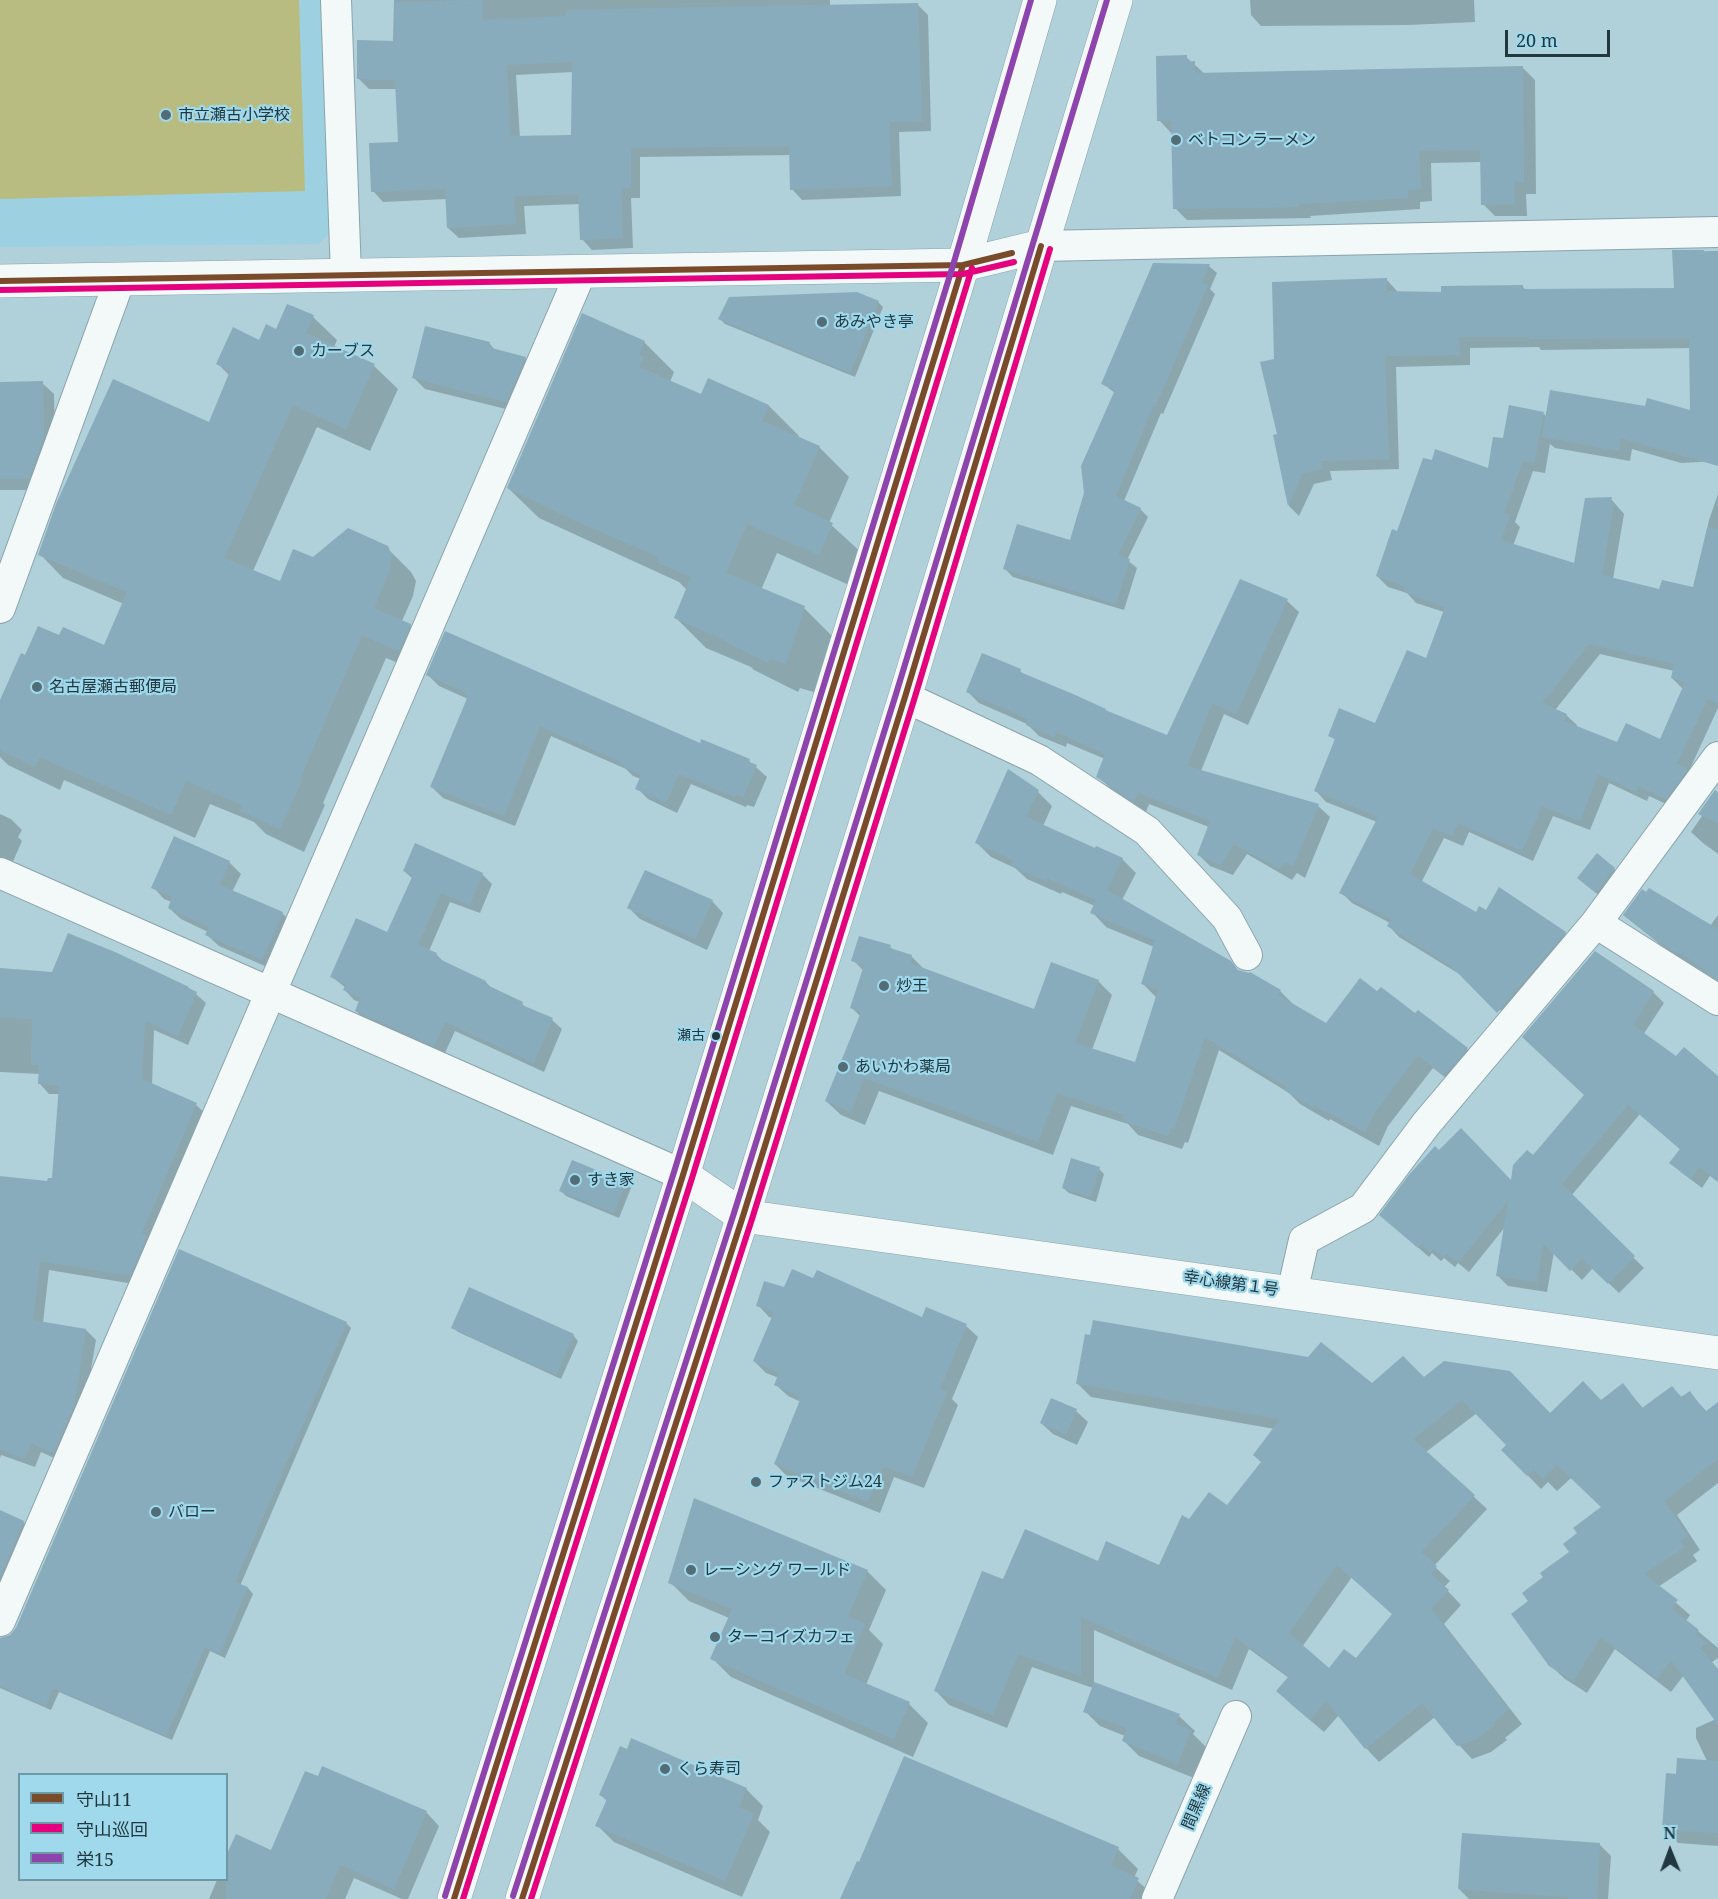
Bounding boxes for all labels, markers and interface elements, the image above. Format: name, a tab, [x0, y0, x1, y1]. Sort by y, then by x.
scale bar	[1508, 18, 1613, 56]
text: 20 m	[1516, 28, 1558, 52]
place label: 市立瀬古小学校	[178, 105, 290, 125]
marker: 市立瀬古小学校	[159, 108, 173, 122]
place label: ベトコンラーメン	[1188, 130, 1316, 150]
marker: ベトコンラーメン	[1169, 133, 1183, 147]
place label: あみやき亭	[834, 312, 914, 332]
marker: あみやき亭	[815, 315, 829, 329]
place label: カーブス	[311, 341, 375, 361]
marker: カーブス	[292, 344, 306, 358]
place label: 名古屋瀬古郵便局	[49, 677, 177, 697]
marker: 名古屋瀬古郵便局	[30, 680, 44, 694]
place label: 炒王	[896, 976, 928, 996]
marker: 炒王	[877, 979, 891, 993]
place label: 瀬古	[677, 1028, 705, 1044]
marker: 瀬古	[710, 1030, 722, 1042]
place label: あいかわ薬局	[855, 1057, 951, 1077]
marker: あいかわ薬局	[836, 1060, 850, 1074]
place label: すき家	[587, 1170, 635, 1190]
marker: すき家	[568, 1173, 582, 1187]
street label: 幸心線第１号	[1182, 1268, 1280, 1300]
place label: ファストジム24	[768, 1472, 882, 1492]
marker: ファストジム24	[749, 1475, 763, 1489]
place label: バロー	[168, 1502, 216, 1522]
marker: バロー	[149, 1505, 163, 1519]
place label: レーシング ワールド	[703, 1560, 851, 1580]
marker: レーシング ワールド	[684, 1563, 698, 1577]
place label: ターコイズカフェ	[727, 1627, 855, 1647]
marker: ターコイズカフェ	[708, 1630, 722, 1644]
place label: くら寿司	[677, 1759, 741, 1779]
marker: くら寿司	[658, 1762, 672, 1776]
legend	[18, 1773, 228, 1881]
street label: 間黒線	[1179, 1781, 1215, 1833]
text: 守山11	[76, 1787, 132, 1811]
text: 守山巡回	[76, 1817, 148, 1841]
north arrow	[1640, 1821, 1700, 1881]
text: N	[1663, 1822, 1676, 1844]
text: 栄15	[76, 1847, 114, 1871]

